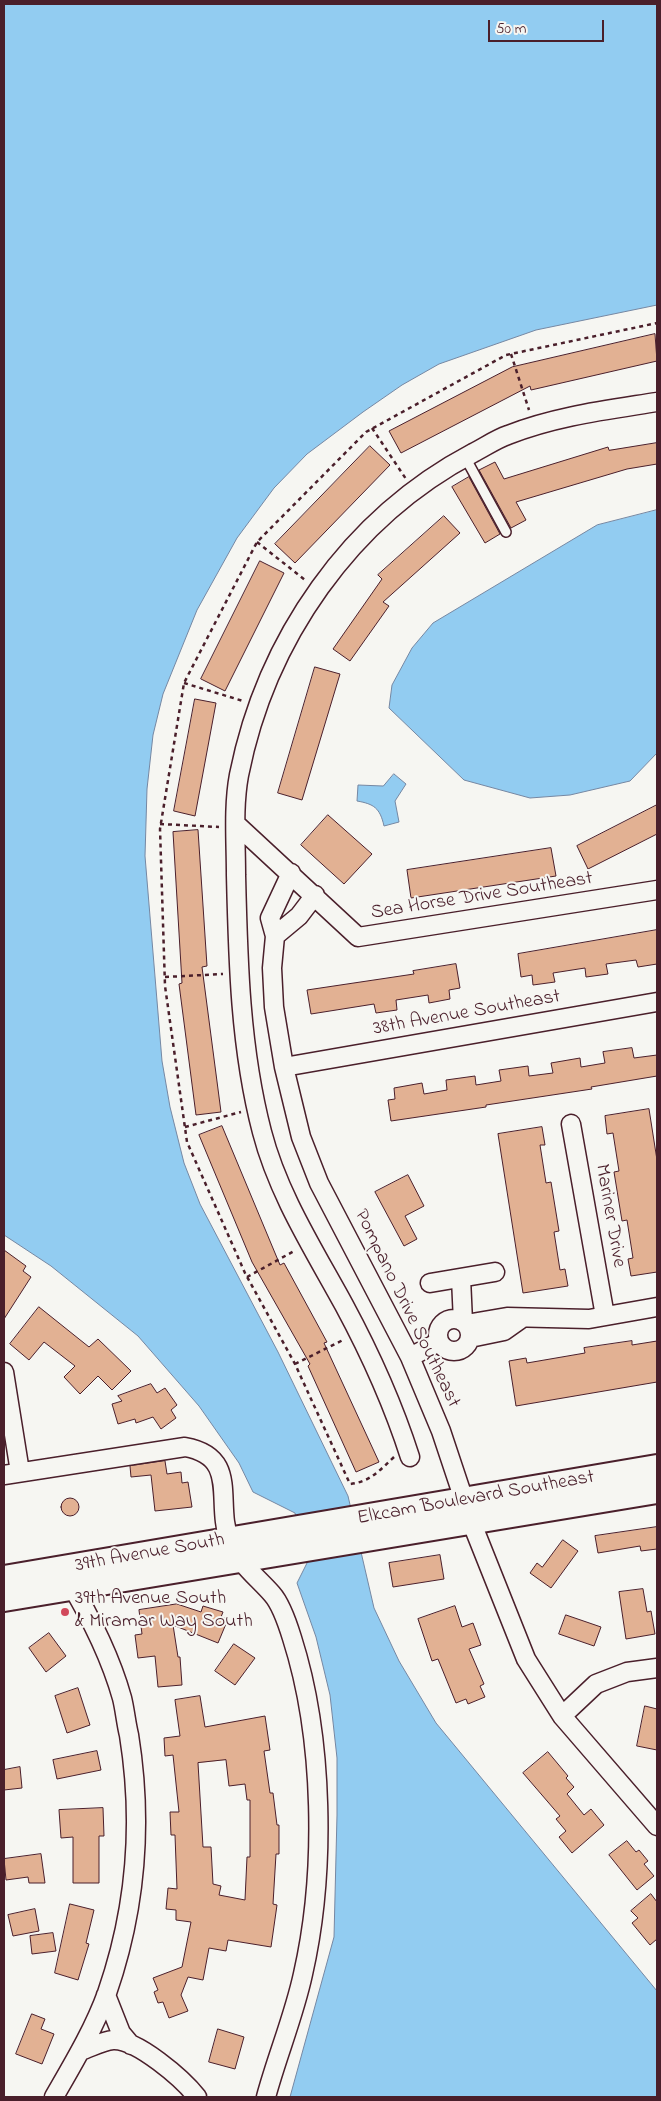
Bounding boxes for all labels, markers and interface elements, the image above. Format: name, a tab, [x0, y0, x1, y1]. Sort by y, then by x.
scale bar	[491, 10, 607, 42]
text: 50 m	[496, 18, 526, 40]
street label: Sea Horse Drive Southeast	[369, 868, 595, 926]
street label: 38th Avenue Southeast	[372, 986, 562, 1042]
street label: Mariner Drive	[588, 1162, 630, 1270]
street label: Pompano Drive Southeast	[348, 1206, 464, 1412]
street label: Elkcam Boulevard Southeast	[356, 1466, 596, 1532]
street label: 39th Avenue South	[73, 1529, 227, 1579]
place label: 39th Avenue South & Miramar Way South	[75, 1588, 253, 1635]
marker: 39th Avenue South & Miramar Way South	[59, 1606, 71, 1618]

